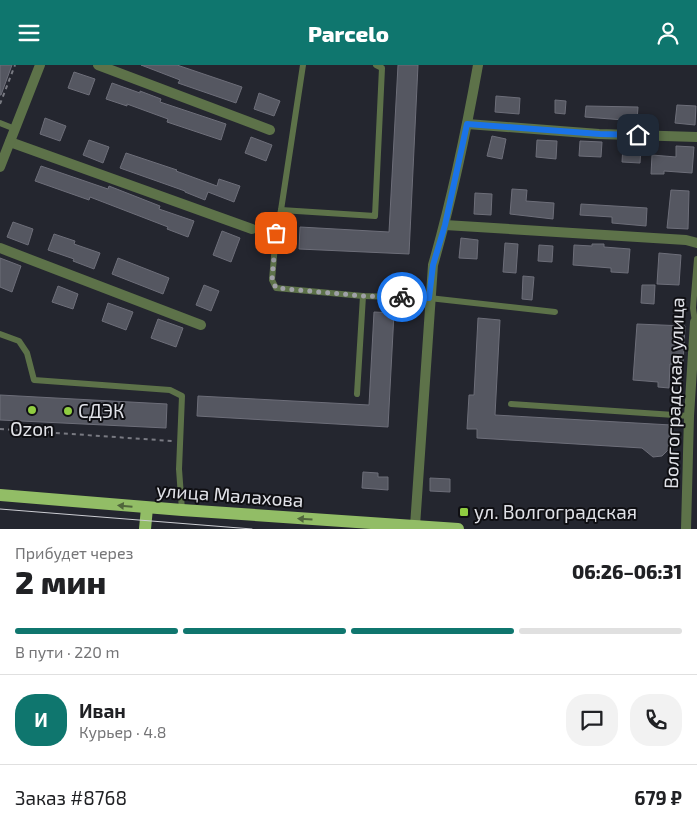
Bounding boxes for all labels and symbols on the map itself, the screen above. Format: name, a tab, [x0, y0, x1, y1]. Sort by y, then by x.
pin	[617, 114, 659, 156]
pin	[255, 212, 297, 254]
courier	[377, 272, 427, 322]
street label: Волгоградская улица	[659, 297, 689, 489]
place label: СДЭК	[78, 399, 124, 422]
marker: Ozon	[26, 404, 38, 416]
marker: СДЭК	[62, 405, 74, 417]
place label: Ozon	[10, 417, 54, 440]
street label: улица Малахова	[156, 478, 304, 512]
place label: ул. Волгоградская	[474, 500, 637, 524]
one-way arrow	[117, 501, 133, 509]
marker: ул. Волгоградская	[458, 506, 470, 518]
one-way arrow	[297, 514, 313, 522]

